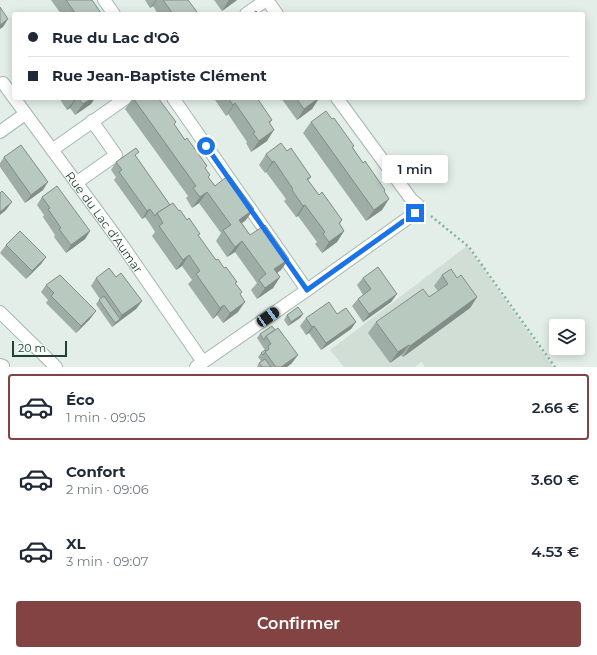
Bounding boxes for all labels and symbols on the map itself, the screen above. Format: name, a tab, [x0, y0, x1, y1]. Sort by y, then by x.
route start	[197, 137, 215, 155]
callout: 1 min	[382, 155, 448, 183]
street label: Rue du Lac d'Aumar	[63, 168, 146, 276]
route end	[406, 204, 424, 222]
car	[255, 305, 281, 329]
scale bar	[12, 339, 67, 358]

